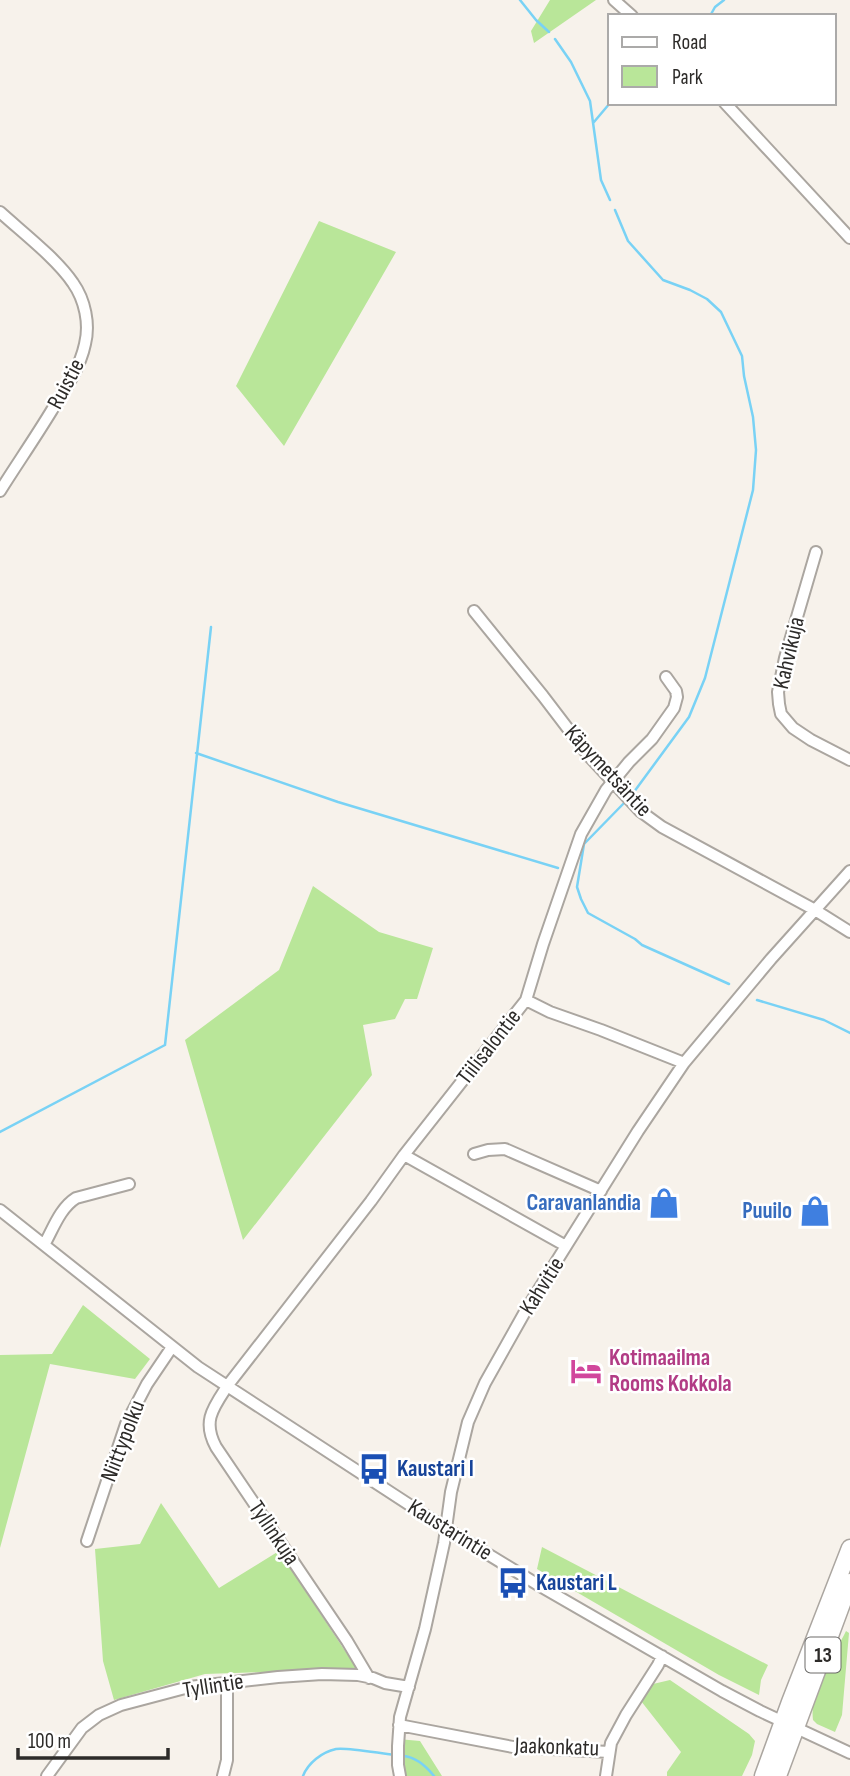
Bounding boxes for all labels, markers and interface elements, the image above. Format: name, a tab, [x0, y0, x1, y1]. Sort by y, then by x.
legend	[608, 14, 836, 105]
text: Road	[672, 30, 707, 55]
text: Park	[672, 65, 703, 90]
street label: Ruistie	[41, 354, 91, 414]
street label: Kahvikuja	[767, 614, 811, 692]
street label: Käpymetsäntie	[558, 719, 658, 823]
street label: Tiilisalontie	[451, 1004, 527, 1090]
shop icon: Caravanlandia	[647, 1186, 681, 1220]
place label: Caravanlandia	[527, 1189, 641, 1217]
shop icon: Puuilo	[798, 1194, 832, 1228]
place label: Puuilo	[742, 1197, 792, 1225]
street label: Kahvitie	[514, 1252, 570, 1320]
place label: Kotimaailma Rooms Kokkola	[609, 1344, 732, 1398]
hotel icon: Kotimaailma Rooms Kokkola	[569, 1354, 603, 1388]
street label: Niittypolku	[95, 1396, 151, 1486]
bus stop icon: Kaustari I	[357, 1452, 391, 1486]
place label: Kaustari I	[397, 1455, 474, 1483]
street label: Kaustarintie	[403, 1493, 497, 1567]
street label: Tyllinkuja	[242, 1495, 306, 1571]
bus stop icon: Kaustari L	[496, 1566, 530, 1600]
place label: Kaustari L	[536, 1569, 617, 1597]
road number: 13	[806, 1638, 840, 1672]
street label: Tyllintie	[181, 1667, 245, 1705]
scale bar	[18, 1716, 168, 1760]
text: 100 m	[28, 1729, 71, 1754]
street label: Jaakonkatu	[513, 1731, 600, 1762]

